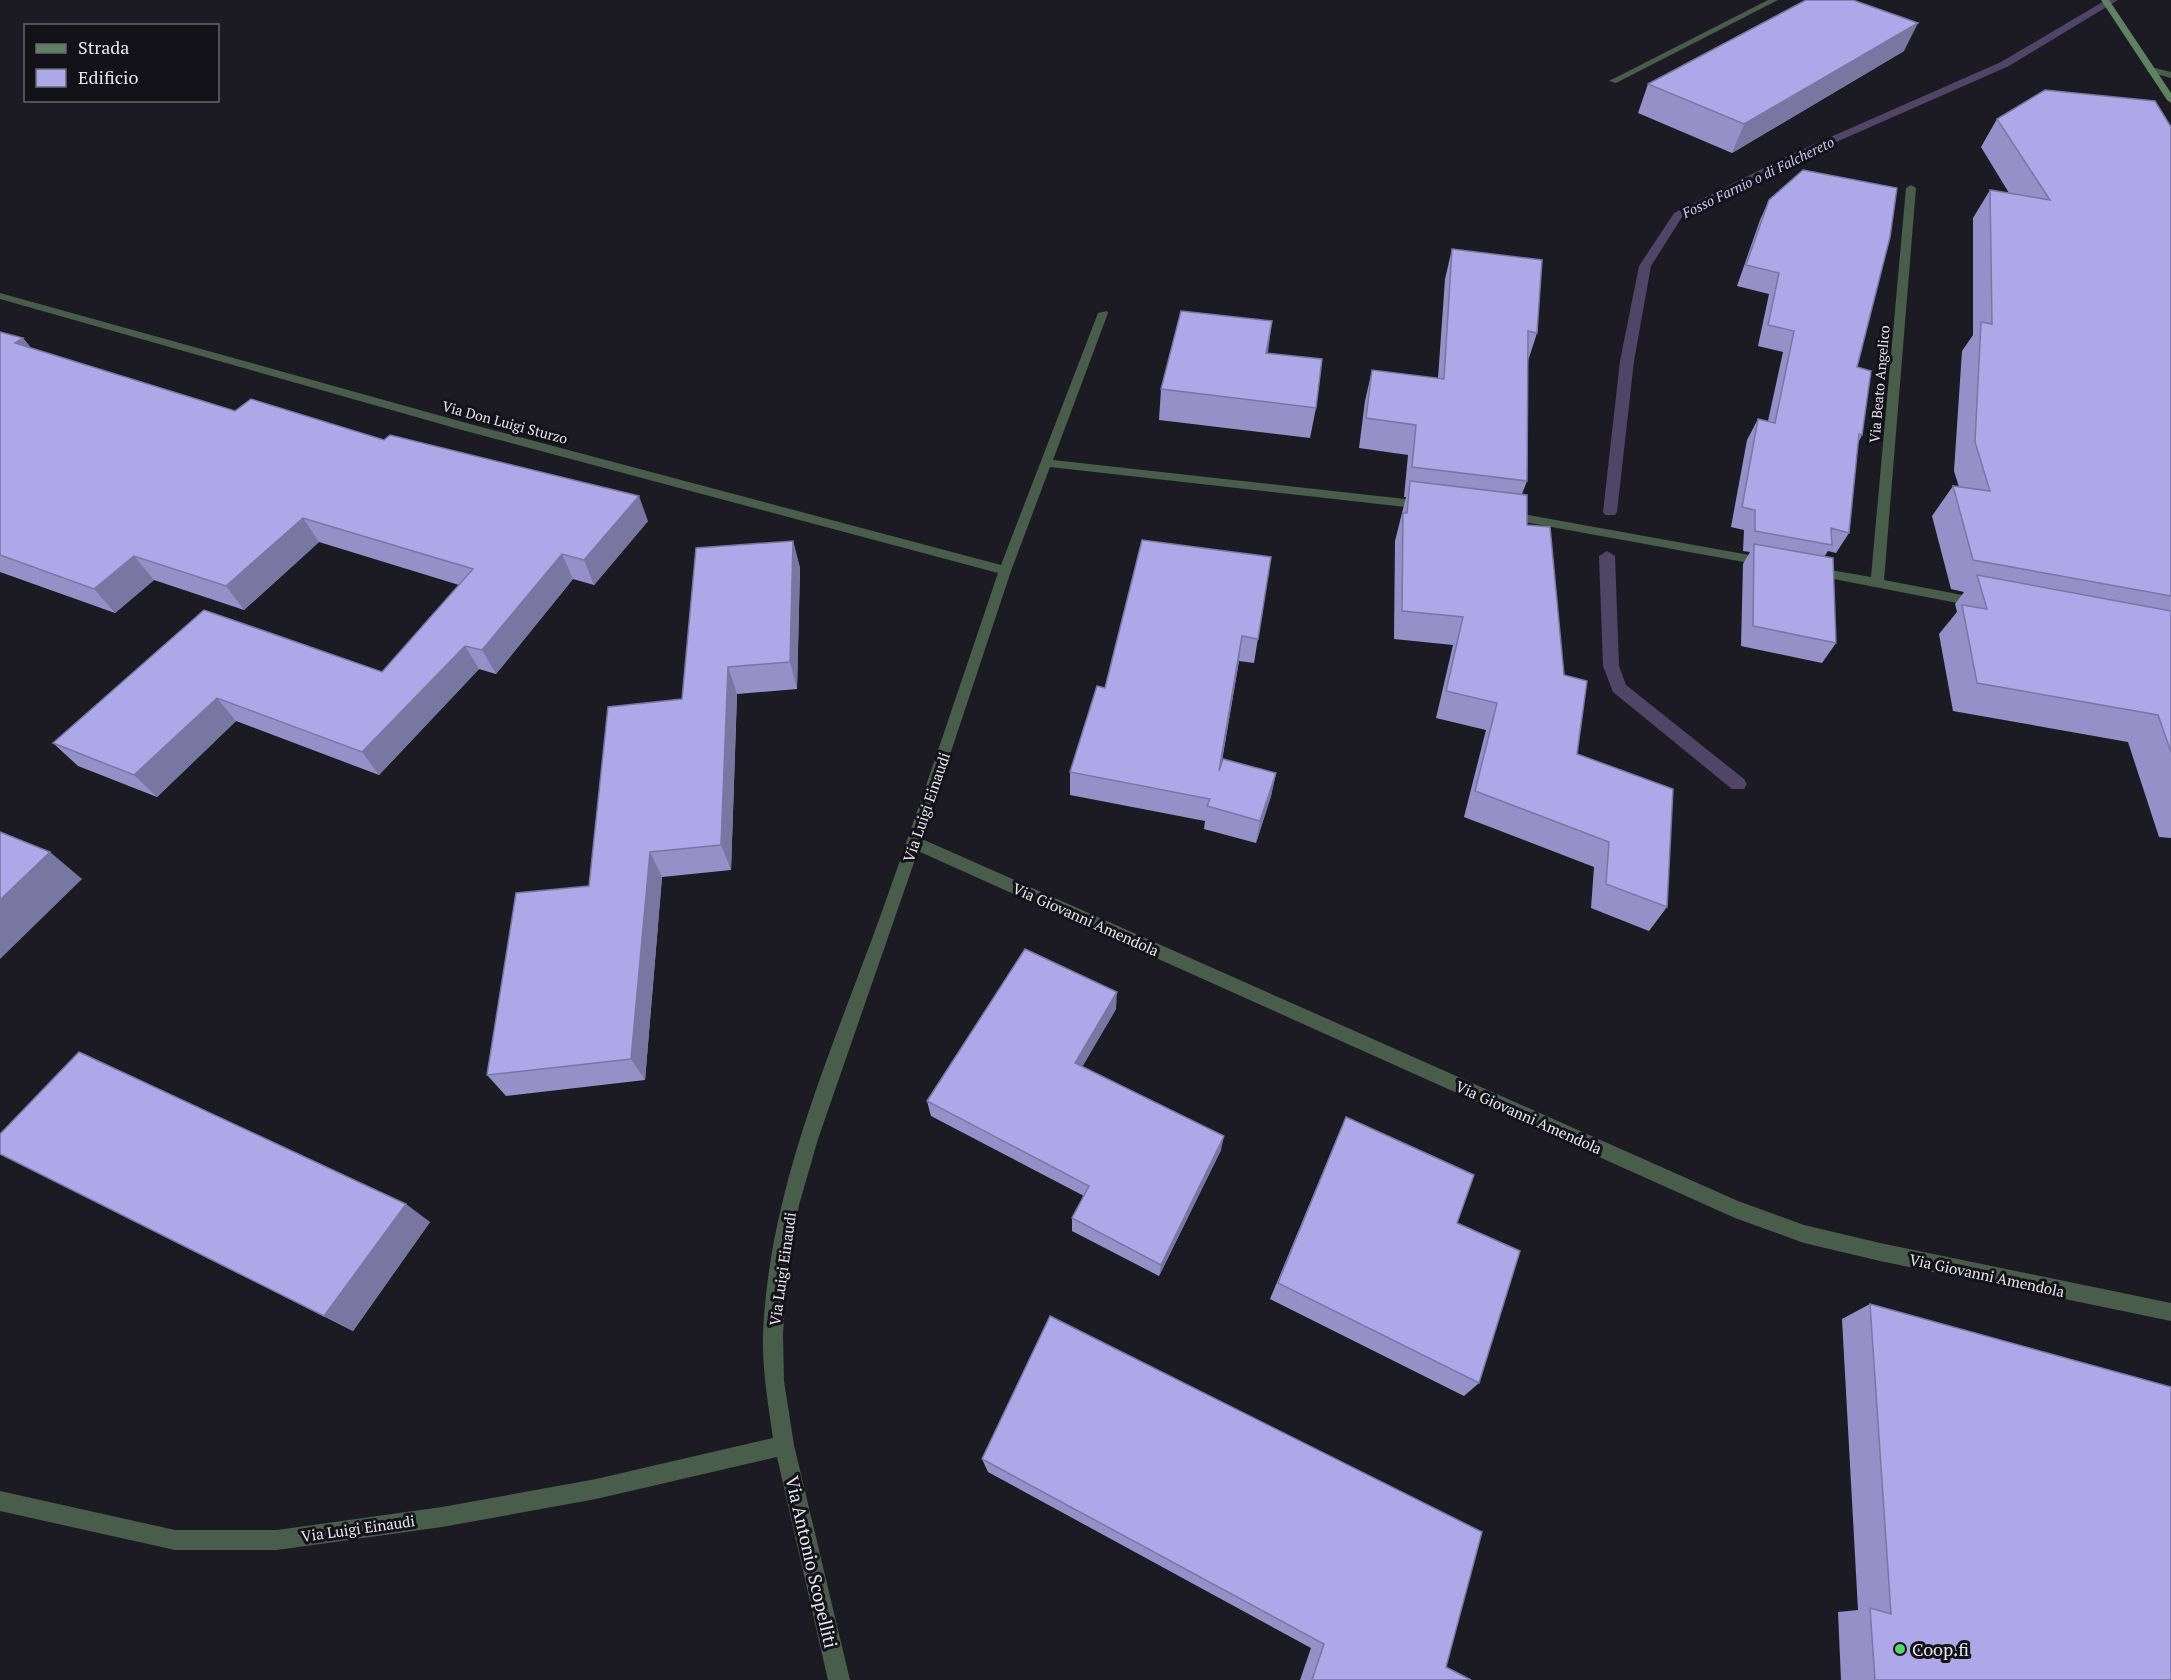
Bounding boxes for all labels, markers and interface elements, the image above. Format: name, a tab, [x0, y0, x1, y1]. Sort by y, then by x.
legend	[24, 24, 219, 102]
text: Strada	[78, 35, 129, 59]
text: Edificio	[78, 65, 138, 89]
water label: Fosso Farnio o di Falchereto	[1678, 132, 1837, 223]
street label: Via Beato Angelico	[1864, 324, 1894, 444]
street label: Via Don Luigi Sturzo	[440, 396, 570, 448]
street label: Via Luigi Einaudi	[898, 750, 954, 864]
street label: Via Giovanni Amendola	[1010, 878, 1163, 960]
street label: Via Giovanni Amendola	[1453, 1076, 1606, 1158]
street label: Via Luigi Einaudi	[764, 1211, 800, 1327]
street label: Via Giovanni Amendola	[1908, 1249, 2067, 1301]
street label: Via Antonio Scopelliti	[780, 1473, 844, 1651]
street label: Via Luigi Einaudi	[300, 1510, 416, 1546]
place label: Coop.fi	[1912, 1637, 1969, 1661]
marker: Coop.fi	[1893, 1642, 1907, 1656]

